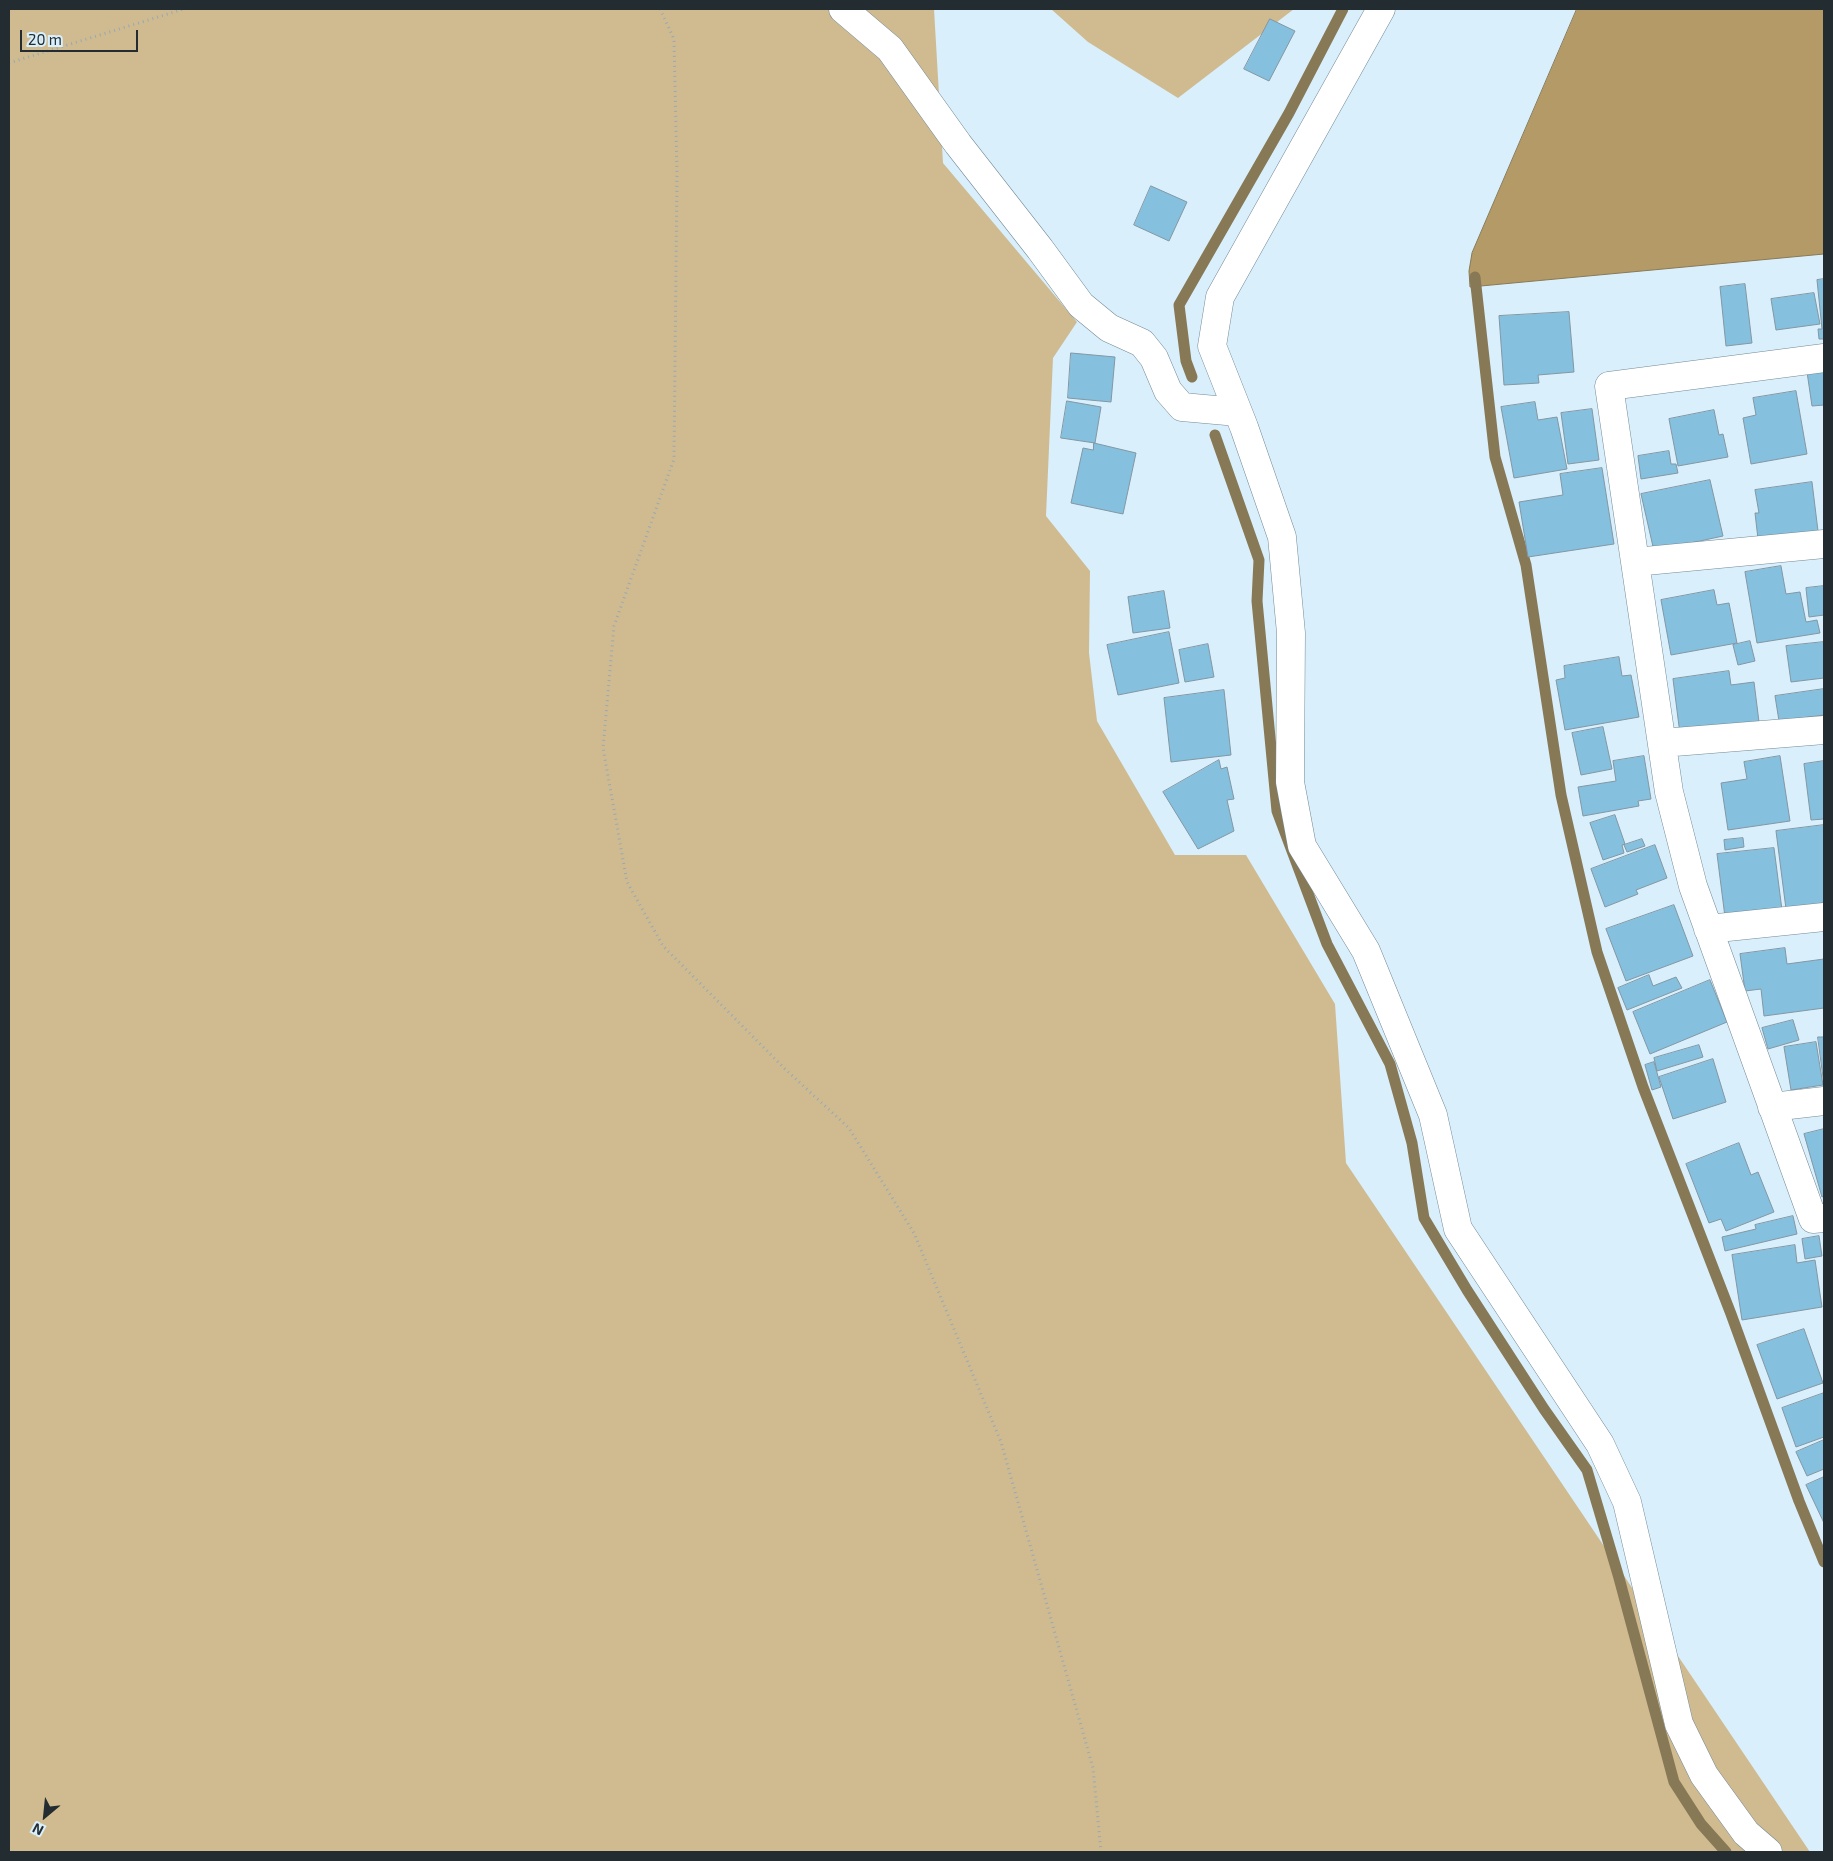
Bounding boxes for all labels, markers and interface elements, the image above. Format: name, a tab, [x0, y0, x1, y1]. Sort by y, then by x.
scale bar	[22, 20, 140, 52]
text: 20 m	[28, 30, 62, 48]
north arrow	[20, 1791, 70, 1841]
text: N	[29, 1820, 46, 1840]

